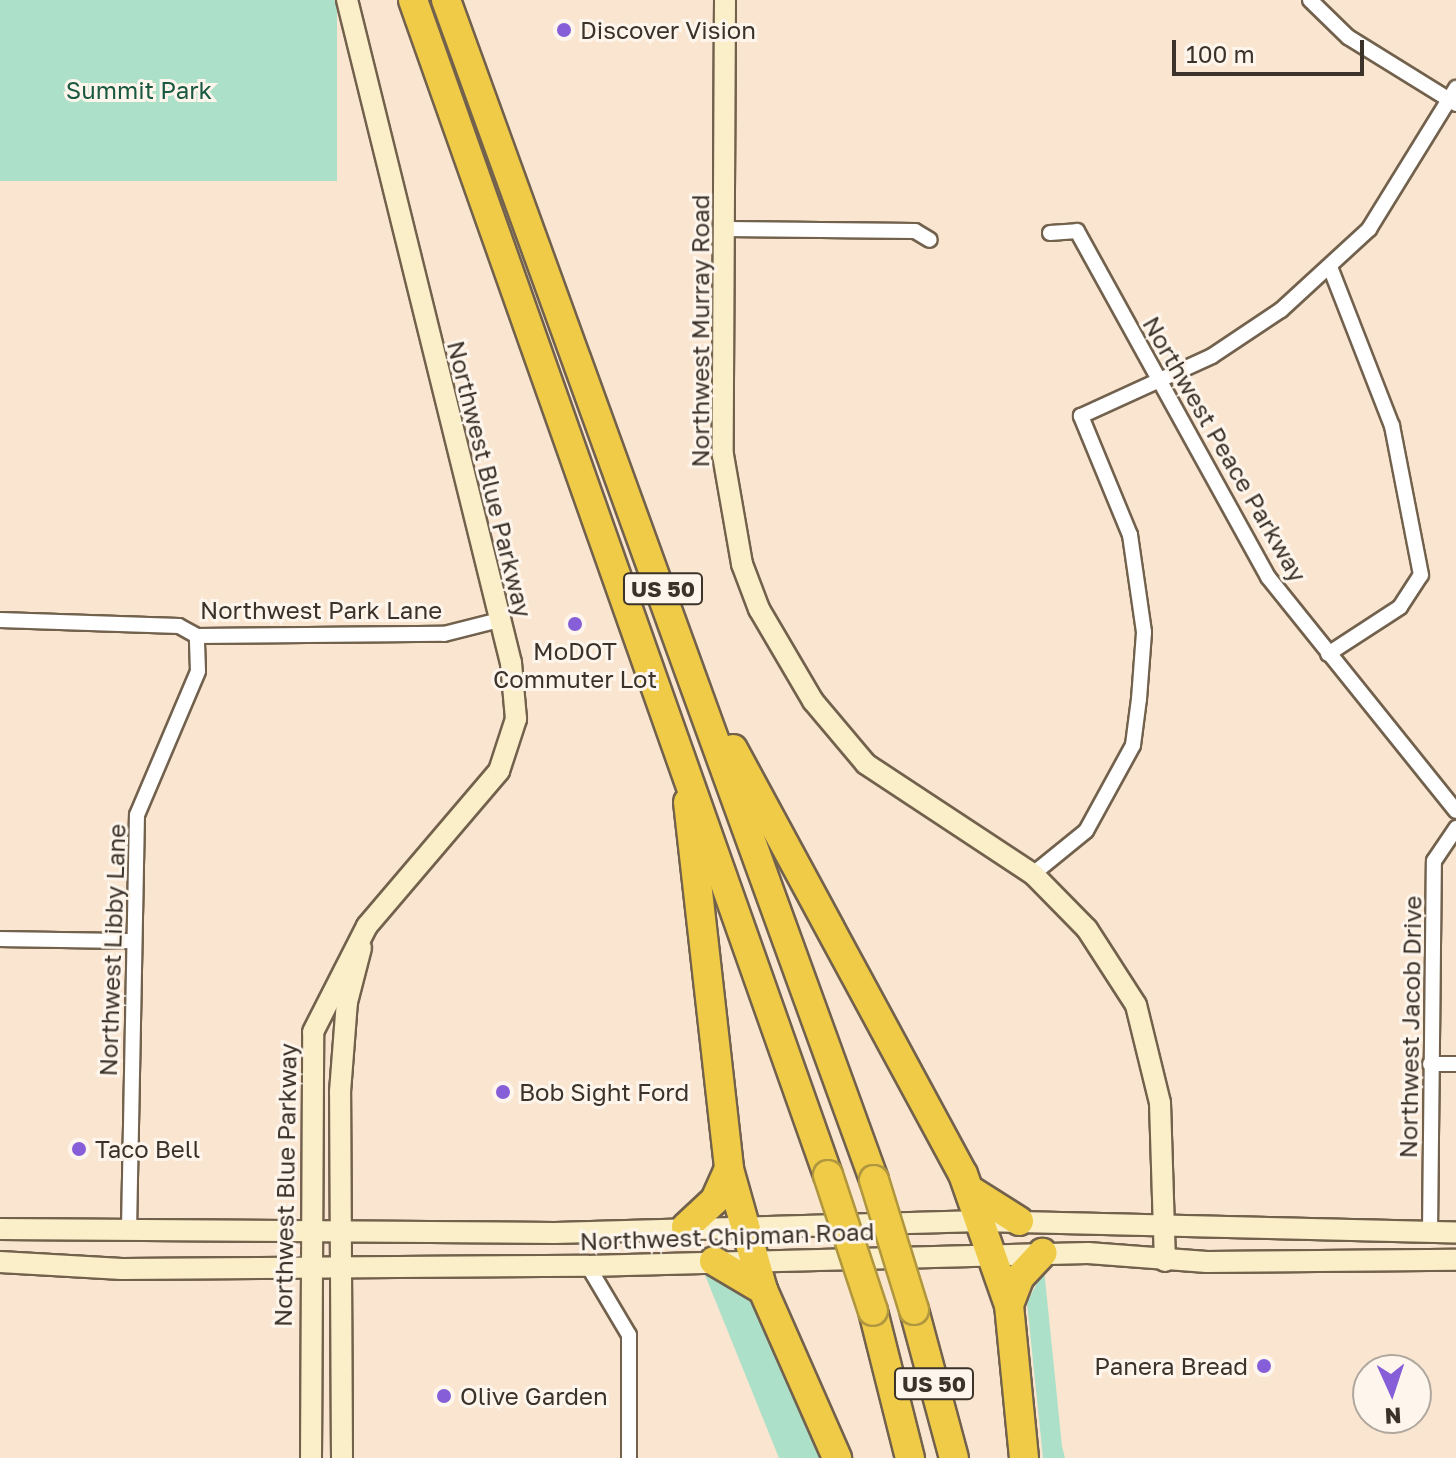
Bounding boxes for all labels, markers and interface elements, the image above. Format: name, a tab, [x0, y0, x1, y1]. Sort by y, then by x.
place label: Discover Vision	[580, 16, 756, 44]
marker: Discover Vision	[555, 21, 573, 39]
scale bar	[1176, 24, 1368, 74]
text: 100 m	[1186, 39, 1255, 68]
park label: Summit Park	[66, 76, 212, 104]
street label: Northwest Murray Road	[686, 195, 714, 467]
street label: Northwest Peace Parkway	[1137, 311, 1313, 587]
street label: Northwest Blue Parkway	[442, 338, 538, 620]
road number: US 50	[621, 571, 705, 607]
street label: Northwest Park Lane	[200, 596, 442, 624]
marker: MoDOT Commuter Lot	[566, 615, 584, 633]
place label: MoDOT Commuter Lot	[493, 637, 657, 693]
street label: Northwest Libby Lane	[93, 823, 131, 1077]
street label: Northwest Jacob Drive	[1393, 895, 1427, 1159]
street label: Northwest Blue Parkway	[268, 1043, 302, 1327]
place label: Bob Sight Ford	[519, 1078, 689, 1106]
marker: Bob Sight Ford	[494, 1083, 512, 1101]
place label: Taco Bell	[95, 1135, 200, 1163]
marker: Taco Bell	[70, 1140, 88, 1158]
street label: Northwest Chipman Road	[579, 1216, 875, 1256]
place label: Panera Bread	[1094, 1352, 1248, 1380]
north arrow	[1352, 1354, 1432, 1434]
marker: Panera Bread	[1255, 1357, 1273, 1375]
road number: US 50	[892, 1366, 976, 1402]
place label: Olive Garden	[460, 1382, 608, 1410]
marker: Olive Garden	[435, 1387, 453, 1405]
text: N	[1384, 1403, 1402, 1430]

